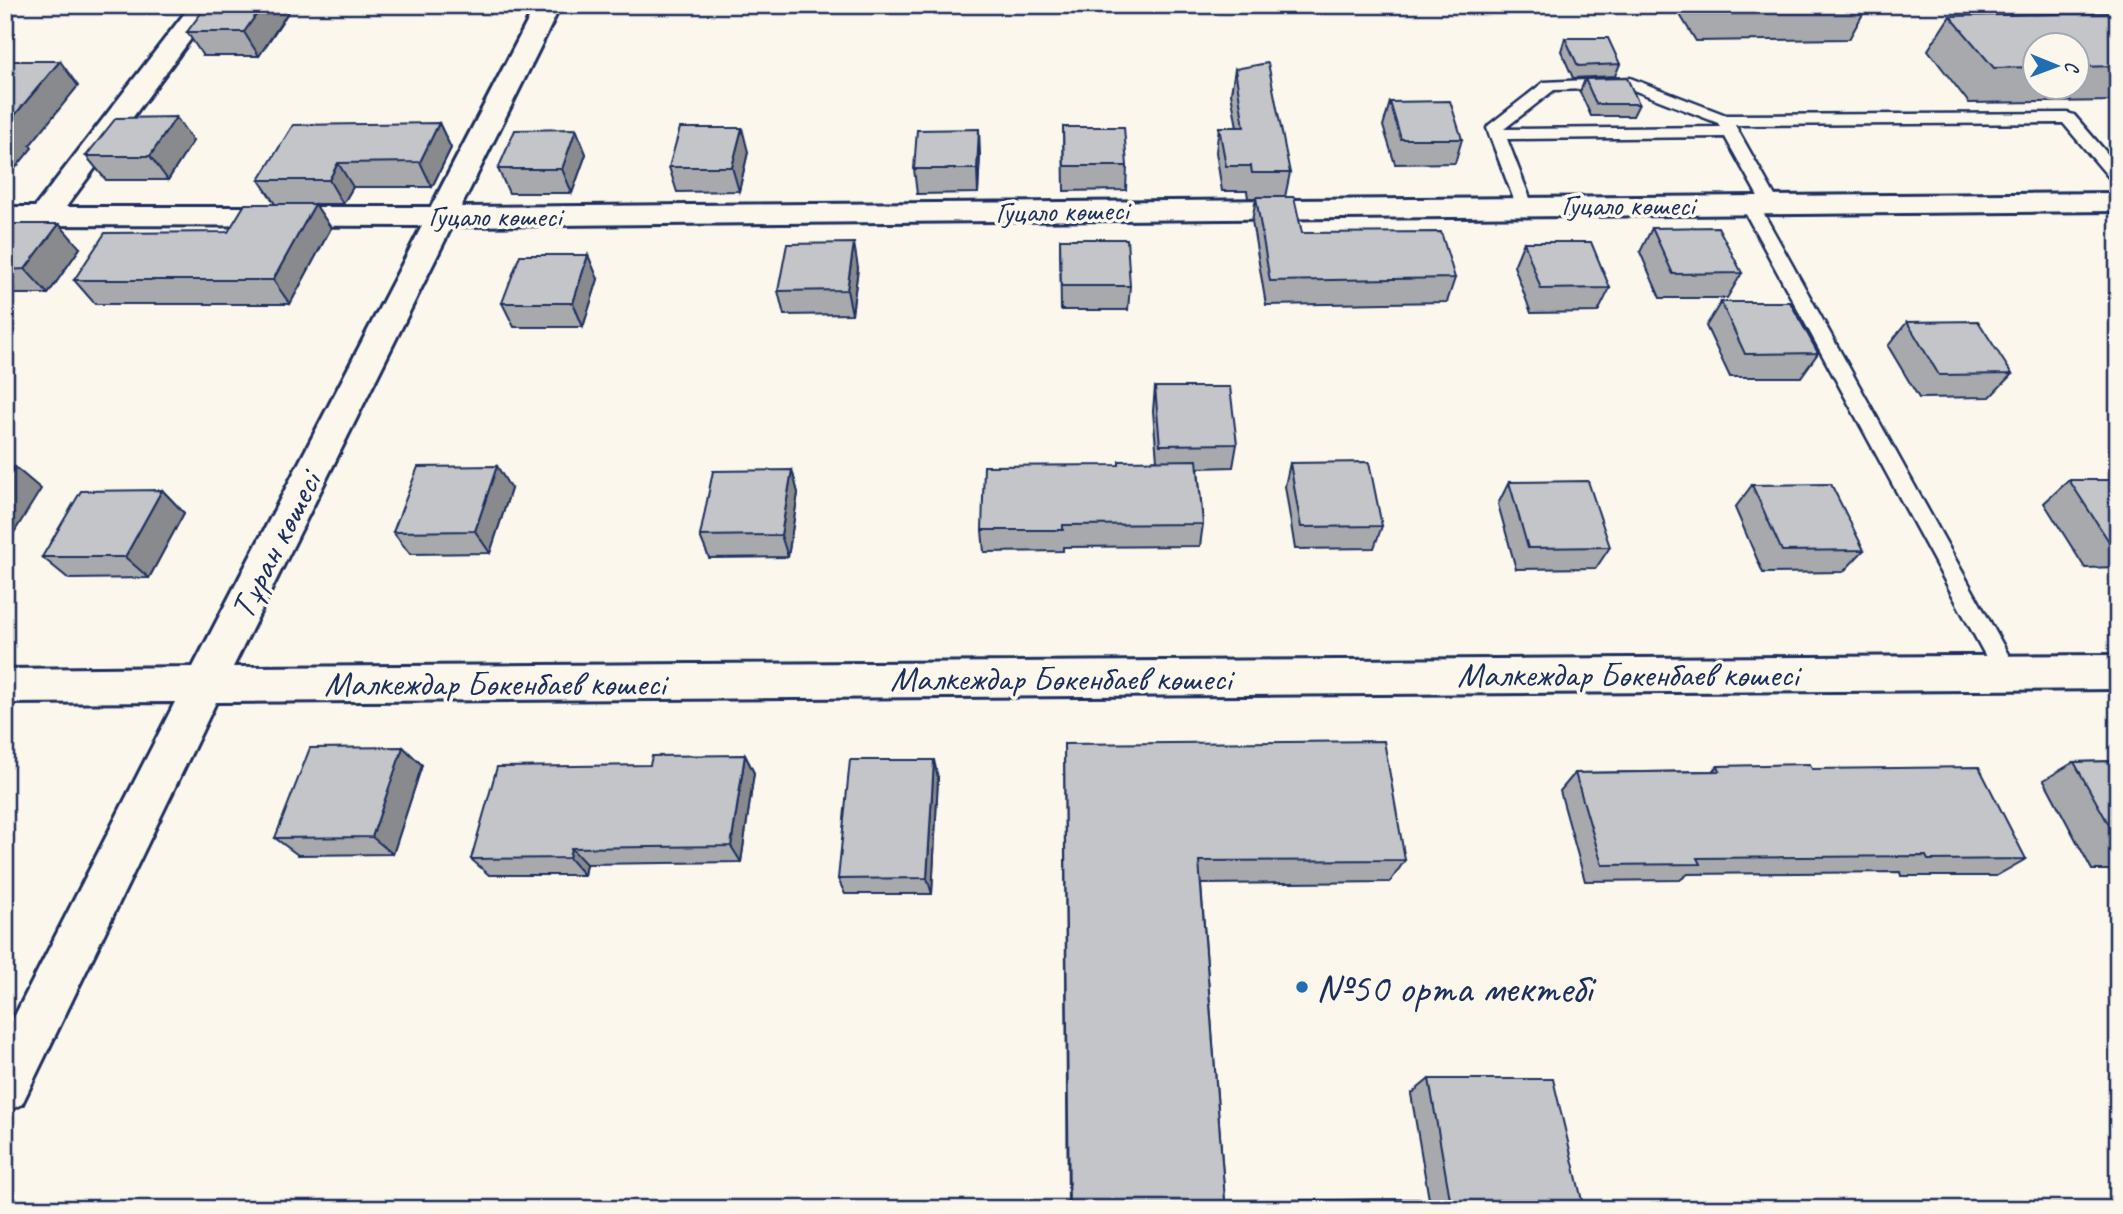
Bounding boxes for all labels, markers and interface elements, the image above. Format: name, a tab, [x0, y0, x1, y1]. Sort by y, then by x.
north arrow	[2022, 32, 2092, 102]
text: С	[2060, 61, 2084, 74]
street label: Гуцало көшесі	[1561, 186, 1698, 224]
street label: Гуцало көшесі	[995, 191, 1132, 231]
street label: Гуцало көшесі	[428, 197, 565, 235]
street label: Тұран көшесі	[219, 460, 334, 626]
street label: Малкеждар Бөкенбаев көшесі	[1457, 652, 1803, 697]
street label: Малкеждар Бөкенбаев көшесі	[890, 656, 1236, 701]
street label: Малкеждар Бөкенбаев көшесі	[324, 661, 670, 706]
place label: №50 орта мектебі	[1316, 962, 1598, 1015]
marker: №50 орта мектебі	[1294, 979, 1310, 995]

